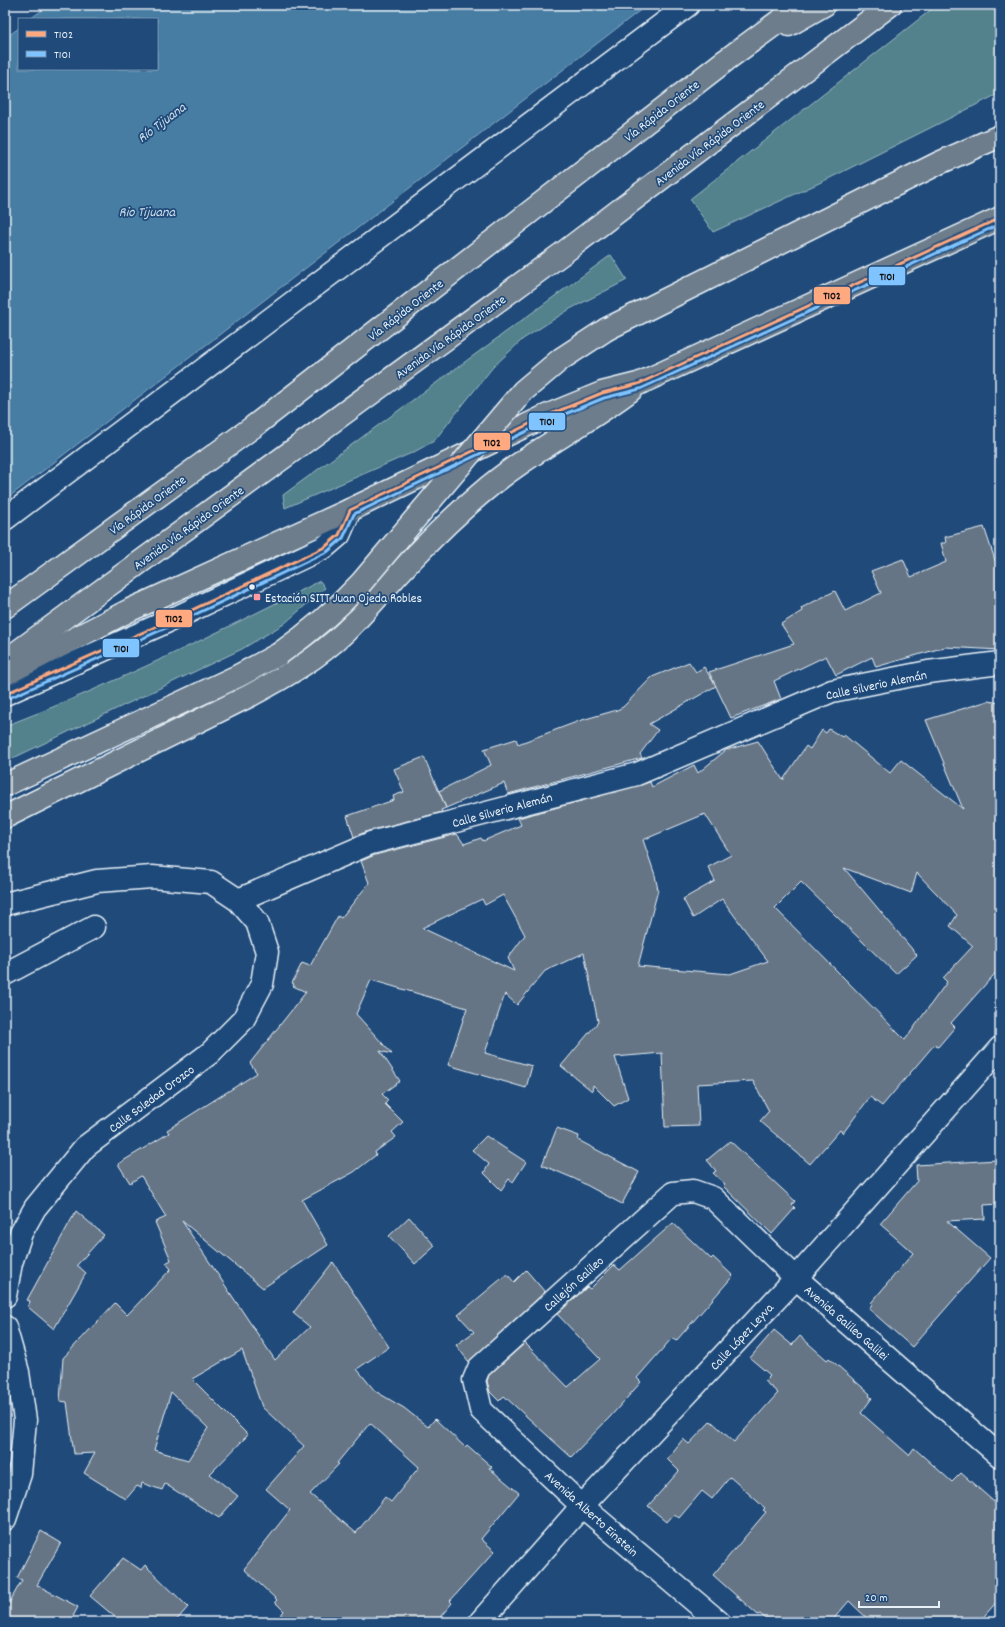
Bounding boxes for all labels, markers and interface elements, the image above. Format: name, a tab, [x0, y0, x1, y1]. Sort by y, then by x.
legend	[18, 18, 158, 70]
text: T102	[54, 27, 73, 44]
text: T101	[54, 47, 71, 64]
street label: Vía Rápida Oriente	[621, 76, 704, 147]
street label: Avenida Vía Rápida Oriente	[652, 96, 769, 192]
water label: Río Tijuana	[134, 98, 192, 149]
water label: Rio Tijuana	[119, 203, 177, 223]
line badge: T101	[868, 266, 906, 286]
text: T101	[879, 270, 895, 286]
street label: Vía Rápida Oriente	[365, 275, 448, 346]
line badge: T102	[813, 286, 851, 305]
text: T102	[823, 289, 841, 305]
street label: Avenida Vía Rápida Oriente	[392, 291, 511, 385]
line badge: T101	[528, 412, 566, 431]
text: T101	[539, 415, 555, 431]
line badge: T102	[473, 432, 511, 451]
text: T102	[483, 436, 501, 452]
street label: Vía Rápida Oriente	[106, 471, 191, 540]
street label: Avenida Vía Rápida Oriente	[130, 482, 249, 576]
unlabelled marker	[247, 582, 257, 592]
place label: Estación SITT Juan Ojeda Robles	[265, 590, 422, 609]
marker: Estación SITT Juan Ojeda Robles	[252, 592, 262, 602]
line badge: T102	[155, 609, 193, 628]
text: T102	[165, 612, 183, 628]
line badge: T101	[102, 638, 140, 658]
text: T101	[113, 642, 129, 658]
street label: Calle Silverio Alemán	[824, 666, 929, 706]
street label: Calle Silverio Alemán	[450, 789, 555, 834]
street label: Calle Soledad Orozco	[106, 1061, 200, 1139]
street label: Callejón Galileo	[540, 1252, 609, 1317]
street label: Avenida Galileo Galilei	[799, 1282, 892, 1367]
street label: Calle López Leyva	[707, 1299, 780, 1376]
street label: Avenida Alberto Einstein	[539, 1468, 641, 1562]
scale bar	[859, 1583, 939, 1609]
text: 20 m	[865, 1590, 888, 1607]

